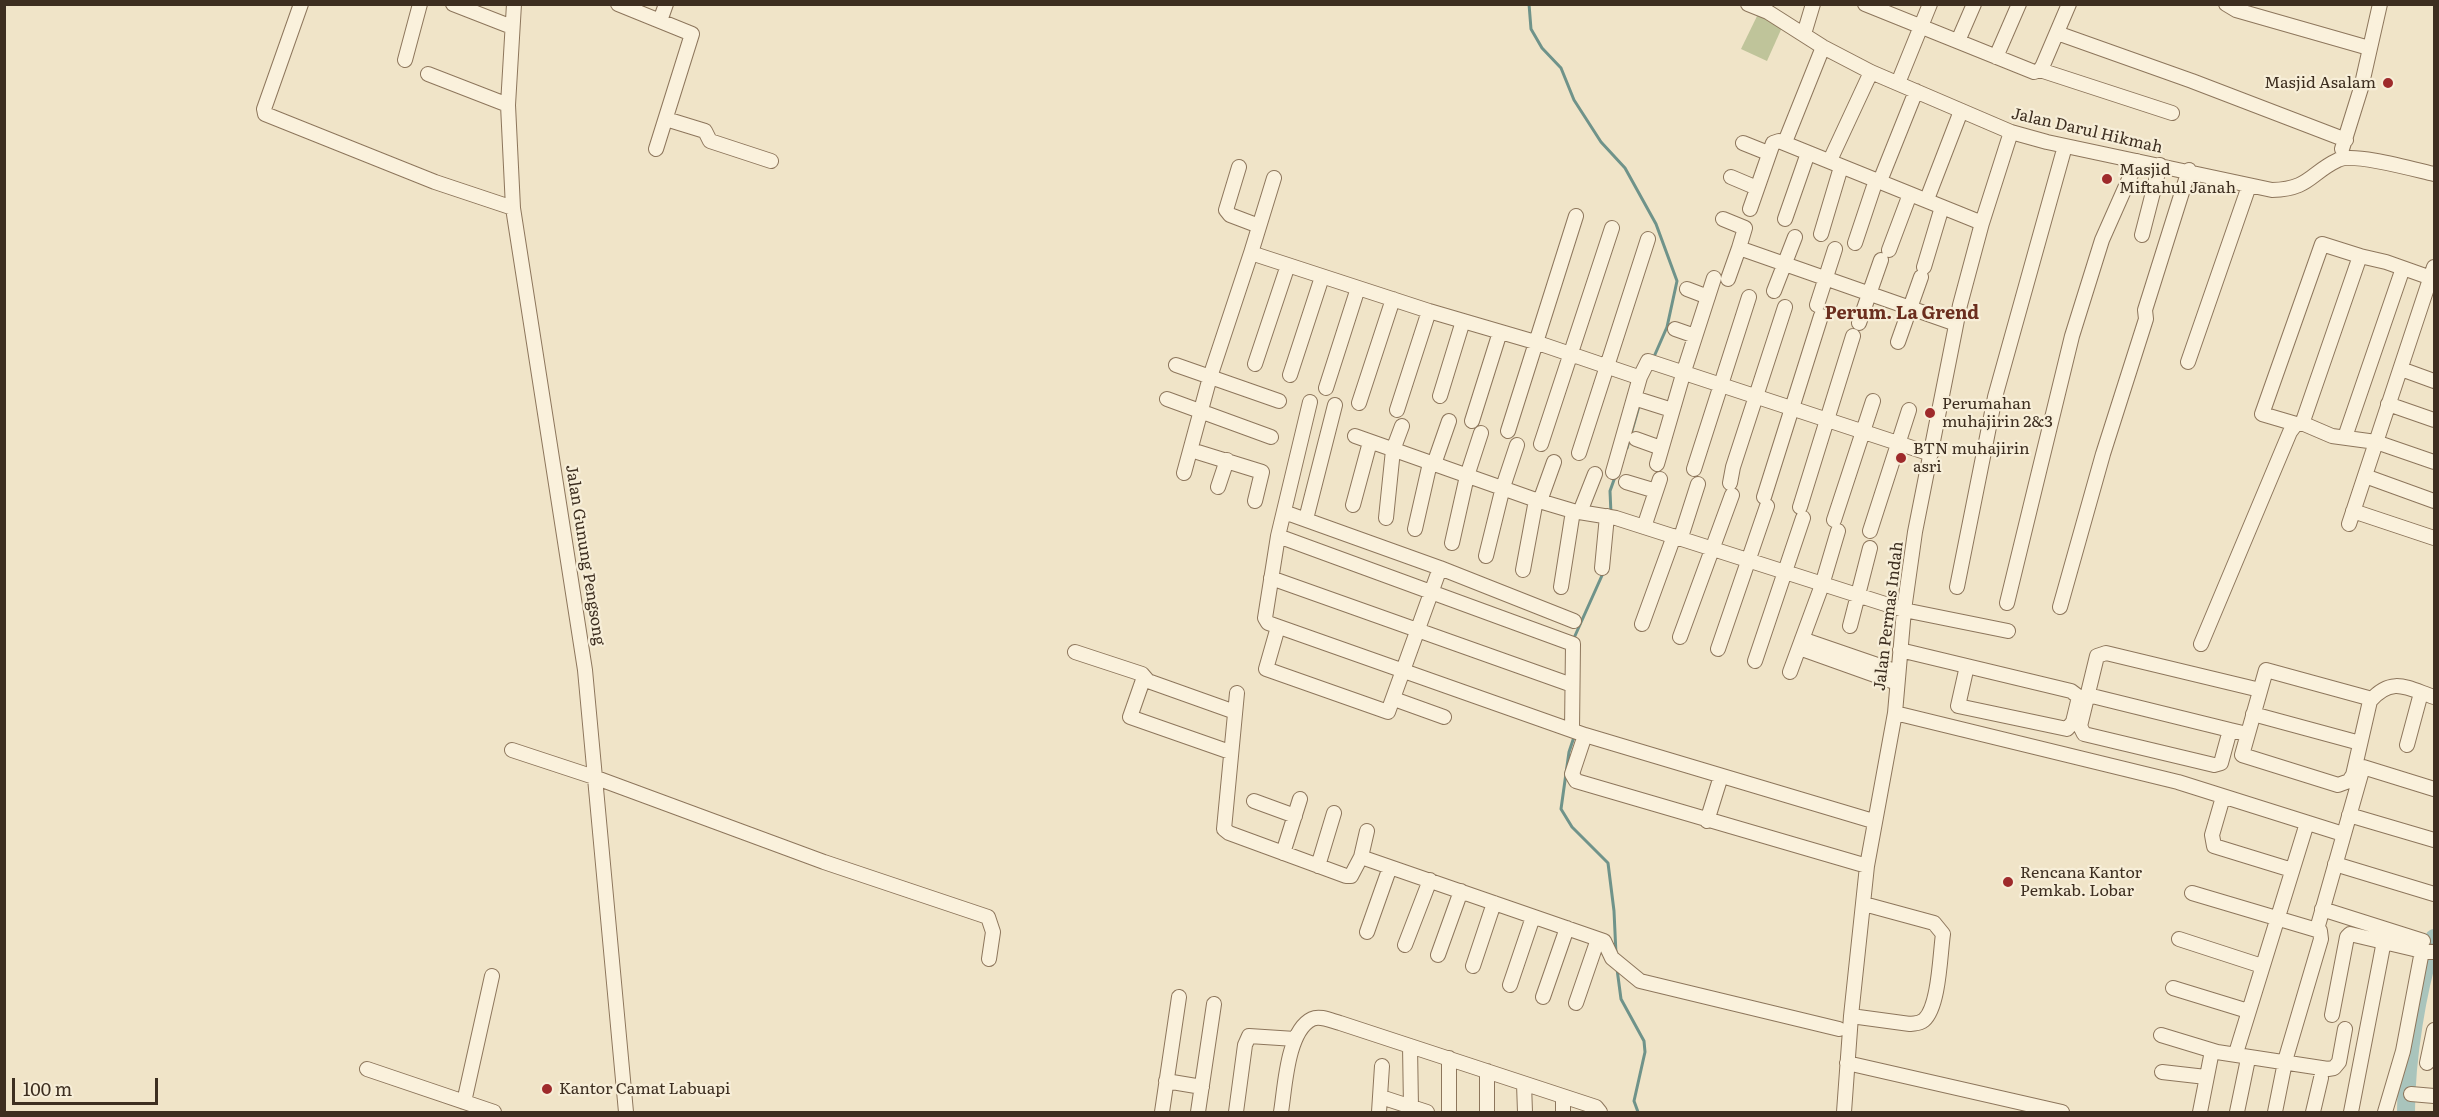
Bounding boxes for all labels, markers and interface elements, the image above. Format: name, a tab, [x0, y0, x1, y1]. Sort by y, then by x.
place label: Masjid Asalam	[2264, 73, 2376, 93]
marker: Masjid Asalam	[2381, 76, 2395, 90]
street label: Jalan Darul Hikmah	[2010, 104, 2164, 158]
place label: Masjid Miftahul Janah	[2119, 160, 2236, 198]
marker: Masjid Miftahul Janah	[2100, 172, 2114, 186]
district label: Perum. La Grend	[1825, 303, 1979, 325]
place label: Perumahan muhajirin 2&3	[1942, 394, 2053, 432]
marker: Perumahan muhajirin 2&3	[1923, 406, 1937, 420]
place label: BTN muhajirin asri	[1913, 439, 2030, 477]
marker: BTN muhajirin asri	[1894, 451, 1908, 465]
street label: Jalan Gunung Pengsong	[561, 463, 609, 647]
street label: Jalan Permas Indah	[1870, 540, 1908, 692]
place label: Rencana Kantor Pemkab. Lobar	[2020, 863, 2142, 901]
marker: Rencana Kantor Pemkab. Lobar	[2001, 875, 2015, 889]
scale bar	[15, 1066, 160, 1104]
text: 100 m	[23, 1075, 72, 1102]
place label: Kantor Camat Labuapi	[559, 1079, 730, 1099]
marker: Kantor Camat Labuapi	[540, 1082, 554, 1096]

